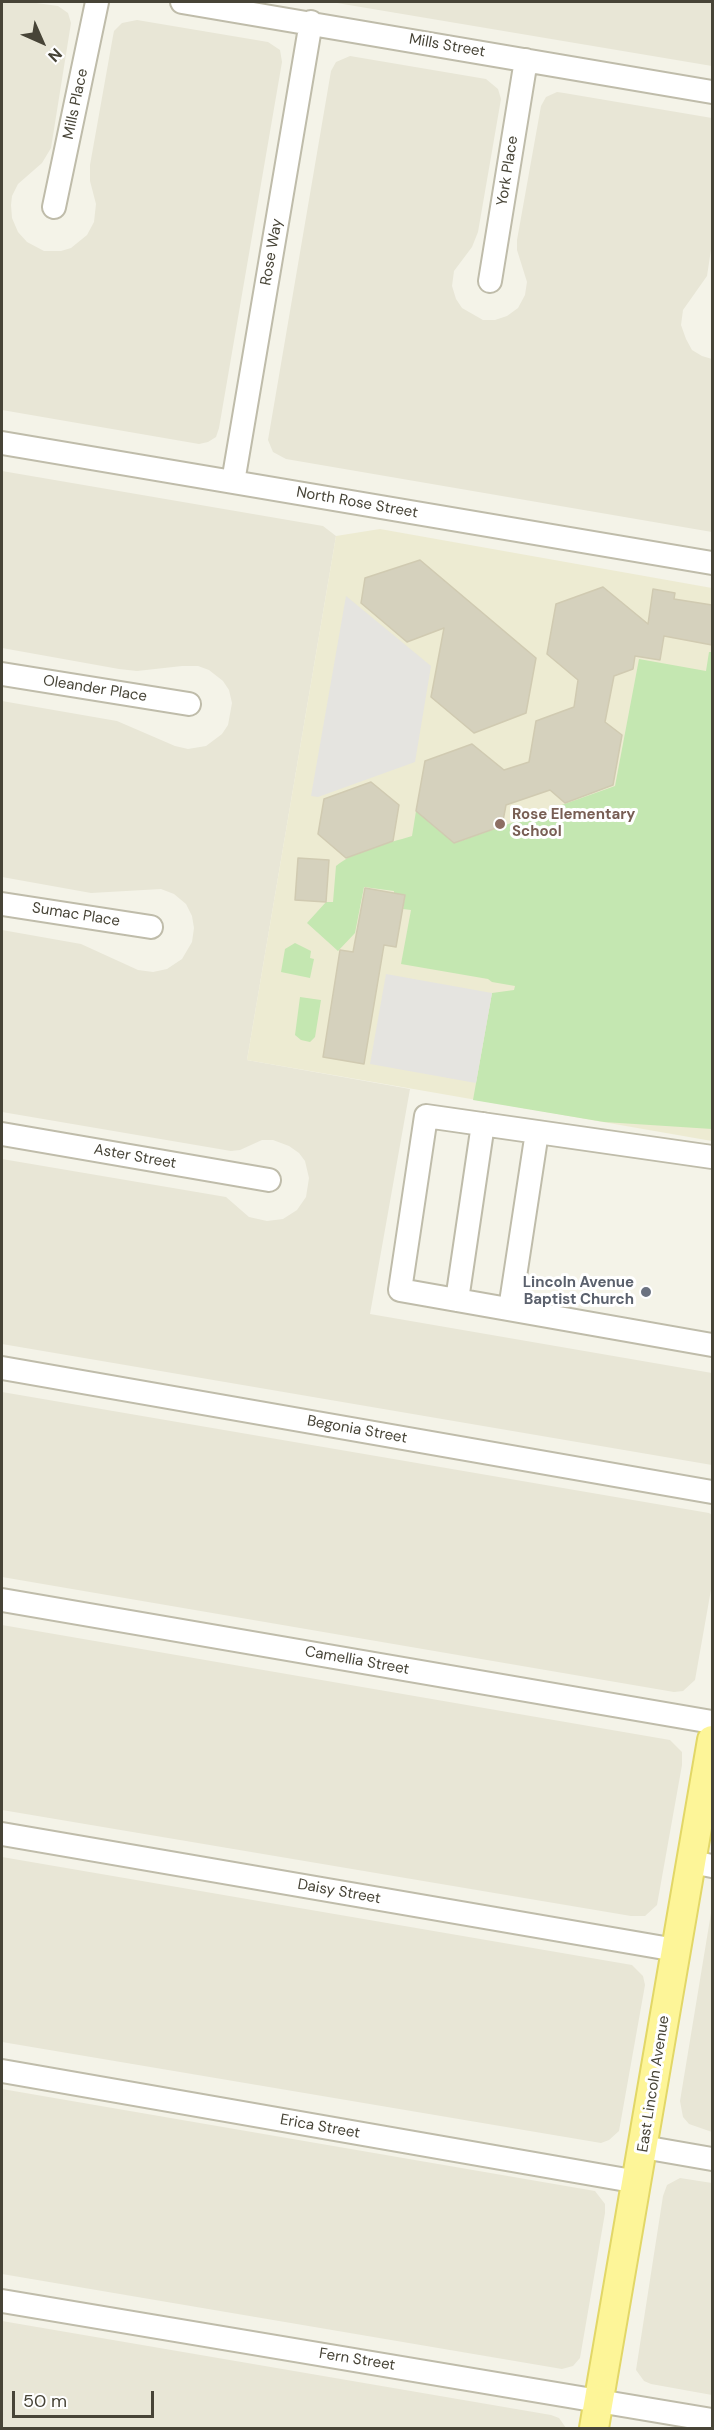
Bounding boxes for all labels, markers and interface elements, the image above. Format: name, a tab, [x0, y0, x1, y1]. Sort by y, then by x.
north arrow	[12, 12, 72, 72]
street label: Mills Street	[408, 30, 486, 62]
text: N	[44, 44, 67, 67]
street label: Mills Place	[60, 67, 92, 141]
street label: York Place	[494, 135, 522, 207]
street label: Rose Way	[257, 217, 287, 287]
street label: North Rose Street	[295, 483, 419, 523]
street label: Oleander Place	[42, 672, 148, 706]
place label: Rose Elementary School	[512, 806, 635, 841]
marker: Rose Elementary School	[493, 817, 507, 831]
street label: Sumac Place	[31, 899, 121, 931]
street label: Aster Street	[92, 1141, 178, 1173]
place label: Lincoln Avenue Baptist Church	[523, 1274, 634, 1309]
marker: Lincoln Avenue Baptist Church	[639, 1285, 653, 1299]
street label: Begonia Street	[306, 1412, 408, 1448]
street label: Camellia Street	[303, 1643, 411, 1679]
street label: Daisy Street	[296, 1876, 382, 1908]
street label: East Lincoln Avenue	[634, 2014, 674, 2154]
street label: Erica Street	[279, 2111, 361, 2143]
street label: Fern Street	[318, 2345, 396, 2375]
scale bar	[15, 2379, 158, 2417]
text: 50 m	[23, 2389, 67, 2413]

